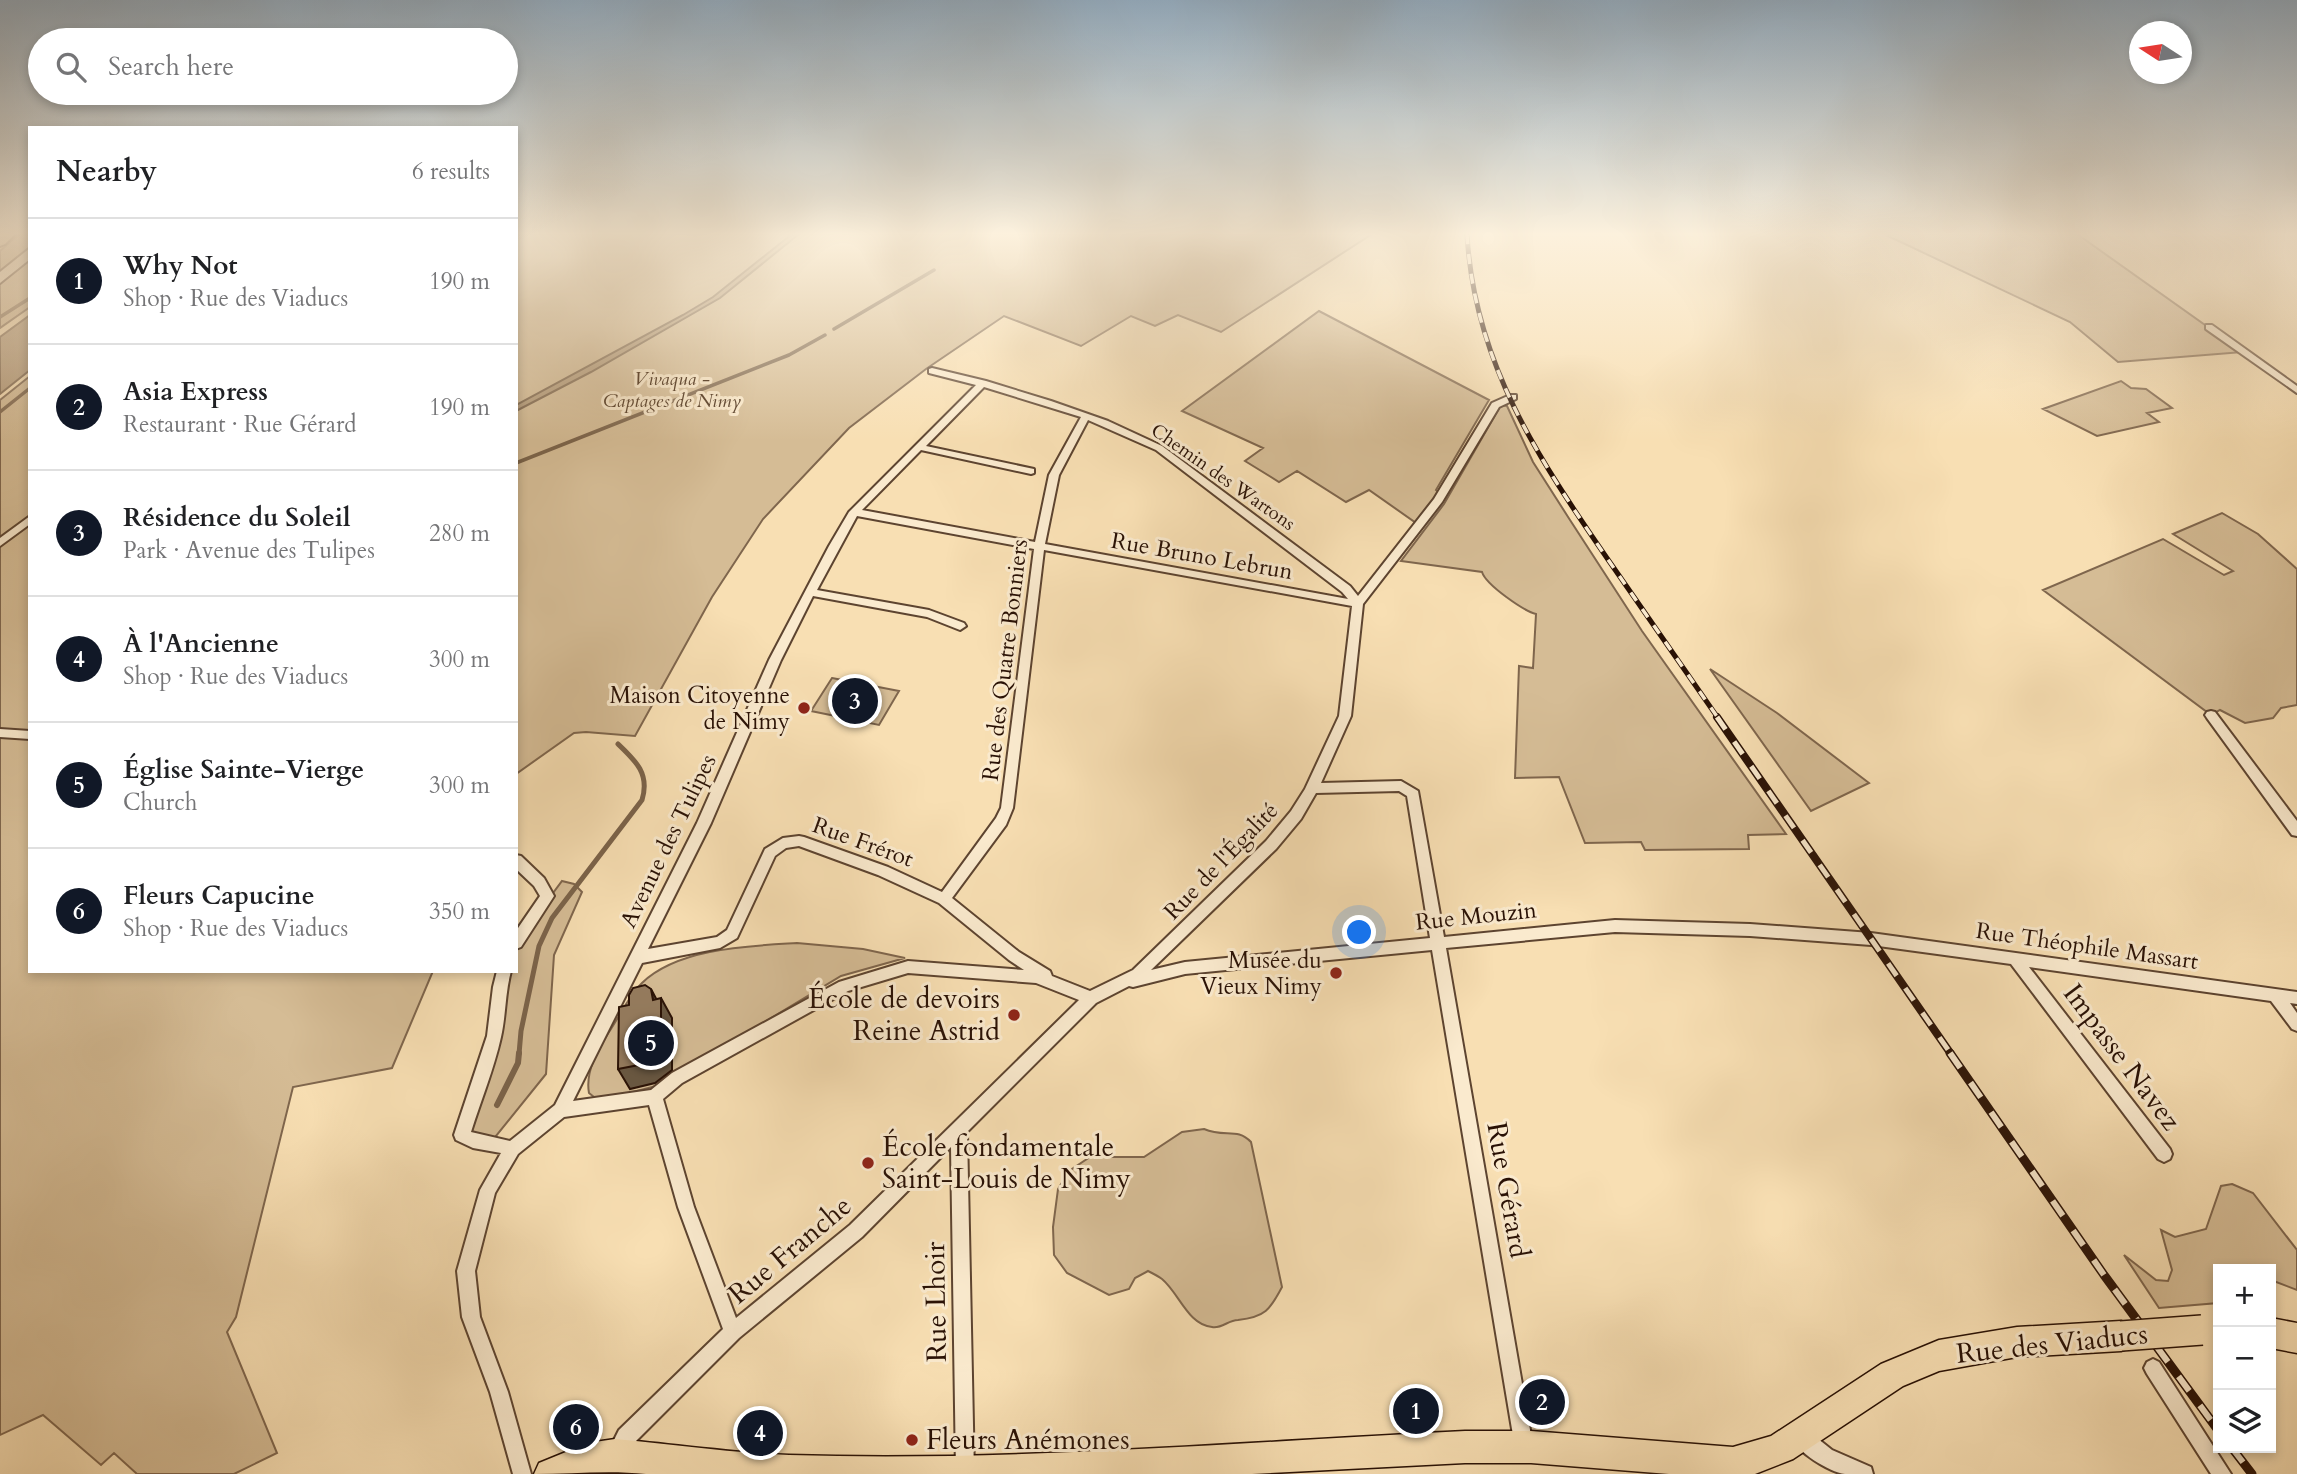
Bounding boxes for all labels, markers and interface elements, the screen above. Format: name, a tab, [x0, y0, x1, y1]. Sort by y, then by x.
north arrow	[2129, 21, 2192, 84]
search box	[28, 28, 518, 105]
icon: search	[52, 48, 90, 86]
text: Search here	[108, 49, 234, 84]
text: Nearby	[56, 151, 157, 192]
text: 6 results	[412, 156, 490, 187]
text: Why Not	[123, 248, 238, 283]
text: 1	[73, 266, 85, 297]
text: 190 m	[429, 266, 490, 297]
text: Shop · Rue des Viaducs	[123, 283, 348, 314]
park label: Vivaqua - Captages de Nimy	[603, 366, 741, 414]
text: Asia Express	[123, 374, 268, 409]
text: 2	[73, 392, 85, 423]
text: 190 m	[429, 392, 490, 423]
text: Restaurant · Rue Gérard	[123, 409, 357, 440]
street label: Chemin des Wartons	[1146, 417, 1300, 537]
text: Résidence du Soleil	[123, 500, 351, 535]
text: 3	[73, 518, 85, 549]
text: 280 m	[429, 518, 490, 549]
street label: Rue Bruno Lebrun	[1109, 525, 1295, 587]
text: Park · Avenue des Tulipes	[123, 535, 375, 566]
street label: Rue des Quatre Bonniers	[975, 537, 1035, 783]
text: À l'Ancienne	[123, 626, 279, 661]
text: 4	[73, 644, 85, 675]
text: 300 m	[429, 644, 490, 675]
text: Shop · Rue des Viaducs	[123, 661, 348, 692]
pin: 3	[832, 675, 878, 727]
place label: Maison Citoyenne de Nimy	[610, 680, 790, 737]
marker: Maison Citoyenne de Nimy	[796, 700, 812, 716]
street label: Avenue des Tulipes	[613, 749, 723, 933]
text: Église Sainte-Vierge	[123, 752, 364, 787]
text: 5	[73, 770, 85, 801]
text: 300 m	[429, 770, 490, 801]
text: Church	[123, 787, 197, 818]
street label: Rue de l'Égalité	[1157, 795, 1285, 927]
street label: Rue Frérot	[808, 809, 918, 875]
text: Fleurs Capucine	[123, 878, 315, 913]
street label: Rue Mouzin	[1414, 894, 1538, 938]
text: 6	[73, 896, 85, 927]
text: 350 m	[429, 896, 490, 927]
text: Shop · Rue des Viaducs	[123, 913, 348, 944]
your location	[1342, 915, 1376, 949]
street label: Rue Théophile Massart	[1974, 915, 2200, 977]
place label: Musée du Vieux Nimy	[1200, 945, 1322, 1002]
marker: Musée du Vieux Nimy	[1328, 965, 1344, 981]
street label: Impasse Navez	[2054, 976, 2190, 1139]
place label: École de devoirs Reine Astrid	[808, 980, 1000, 1050]
marker: École de devoirs Reine Astrid	[1006, 1007, 1022, 1023]
pin: 5	[628, 1017, 674, 1069]
street label: Rue Gérard	[1477, 1119, 1539, 1261]
place label: École fondamentale Saint-Louis de Nimy	[882, 1128, 1131, 1198]
marker: École fondamentale Saint-Louis de Nimy	[860, 1155, 876, 1171]
street label: Rue Franche	[720, 1187, 860, 1313]
street label: Rue Lhoir	[916, 1241, 956, 1363]
map controls	[2213, 1264, 2276, 1453]
button: +	[2213, 1264, 2276, 1327]
street label: Rue des Viaducs	[1954, 1315, 2150, 1373]
button: −	[2213, 1327, 2276, 1390]
pin: 2	[1519, 1376, 1565, 1428]
pin: 1	[1393, 1385, 1439, 1437]
button: layers	[2213, 1390, 2276, 1453]
pin: 6	[553, 1401, 599, 1453]
pin: 4	[737, 1407, 783, 1459]
place label: Fleurs Anémones	[926, 1421, 1130, 1459]
marker: Fleurs Anémones	[904, 1432, 920, 1448]

